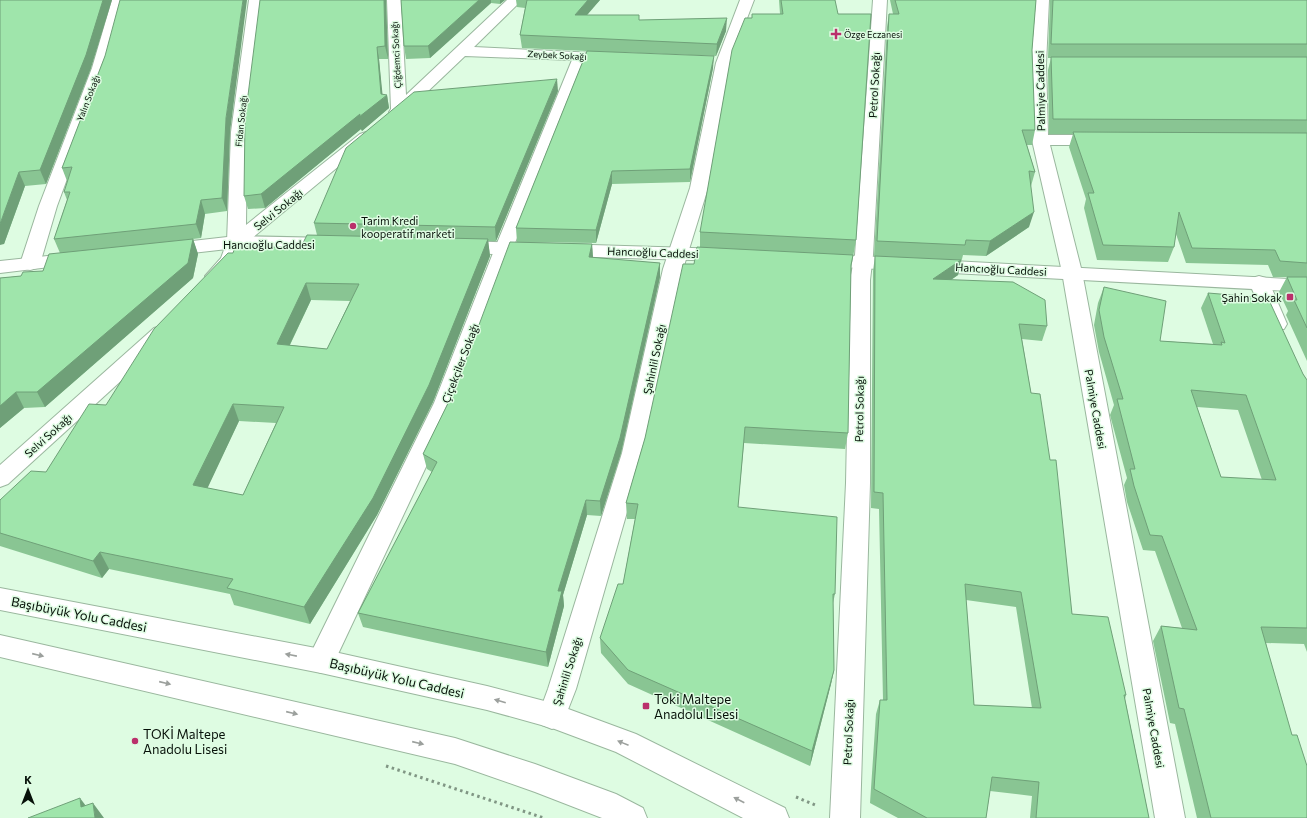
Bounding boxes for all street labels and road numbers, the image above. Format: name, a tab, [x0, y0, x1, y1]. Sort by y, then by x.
street label: Çiğdemci Sokağı	[389, 21, 403, 89]
street label: Zeybek Sokağı	[527, 48, 587, 62]
street label: Palmiye Caddesi	[1033, 50, 1047, 132]
street label: Petrol Sokağı	[866, 52, 882, 118]
street label: Yalın Sokağı	[74, 73, 102, 123]
street label: Fidan Sokağı	[233, 95, 249, 147]
street label: Selvi Sokağı	[251, 185, 305, 233]
street label: Hancıoğlu Caddesi	[223, 238, 315, 251]
street label: Hancıoğlu Caddesi	[607, 244, 699, 260]
street label: Hancıoğlu Caddesi	[955, 260, 1047, 278]
street label: Çiçekçiler Sokağı	[439, 321, 481, 405]
street label: Şahinlil Sokağı	[640, 323, 668, 395]
street label: Palmiye Caddesi	[1083, 368, 1109, 450]
street label: Petrol Sokağı	[852, 376, 866, 442]
street label: Selvi Sokağı	[22, 410, 74, 460]
street label: Başıbüyük Yolu Caddesi	[10, 593, 148, 635]
street label: Şahinlil Sokağı	[550, 635, 584, 707]
street label: Başıbüyük Yolu Caddesi	[328, 655, 466, 701]
street label: Palmiye Caddesi	[1141, 687, 1167, 769]
street label: Petrol Sokağı	[840, 699, 856, 765]

